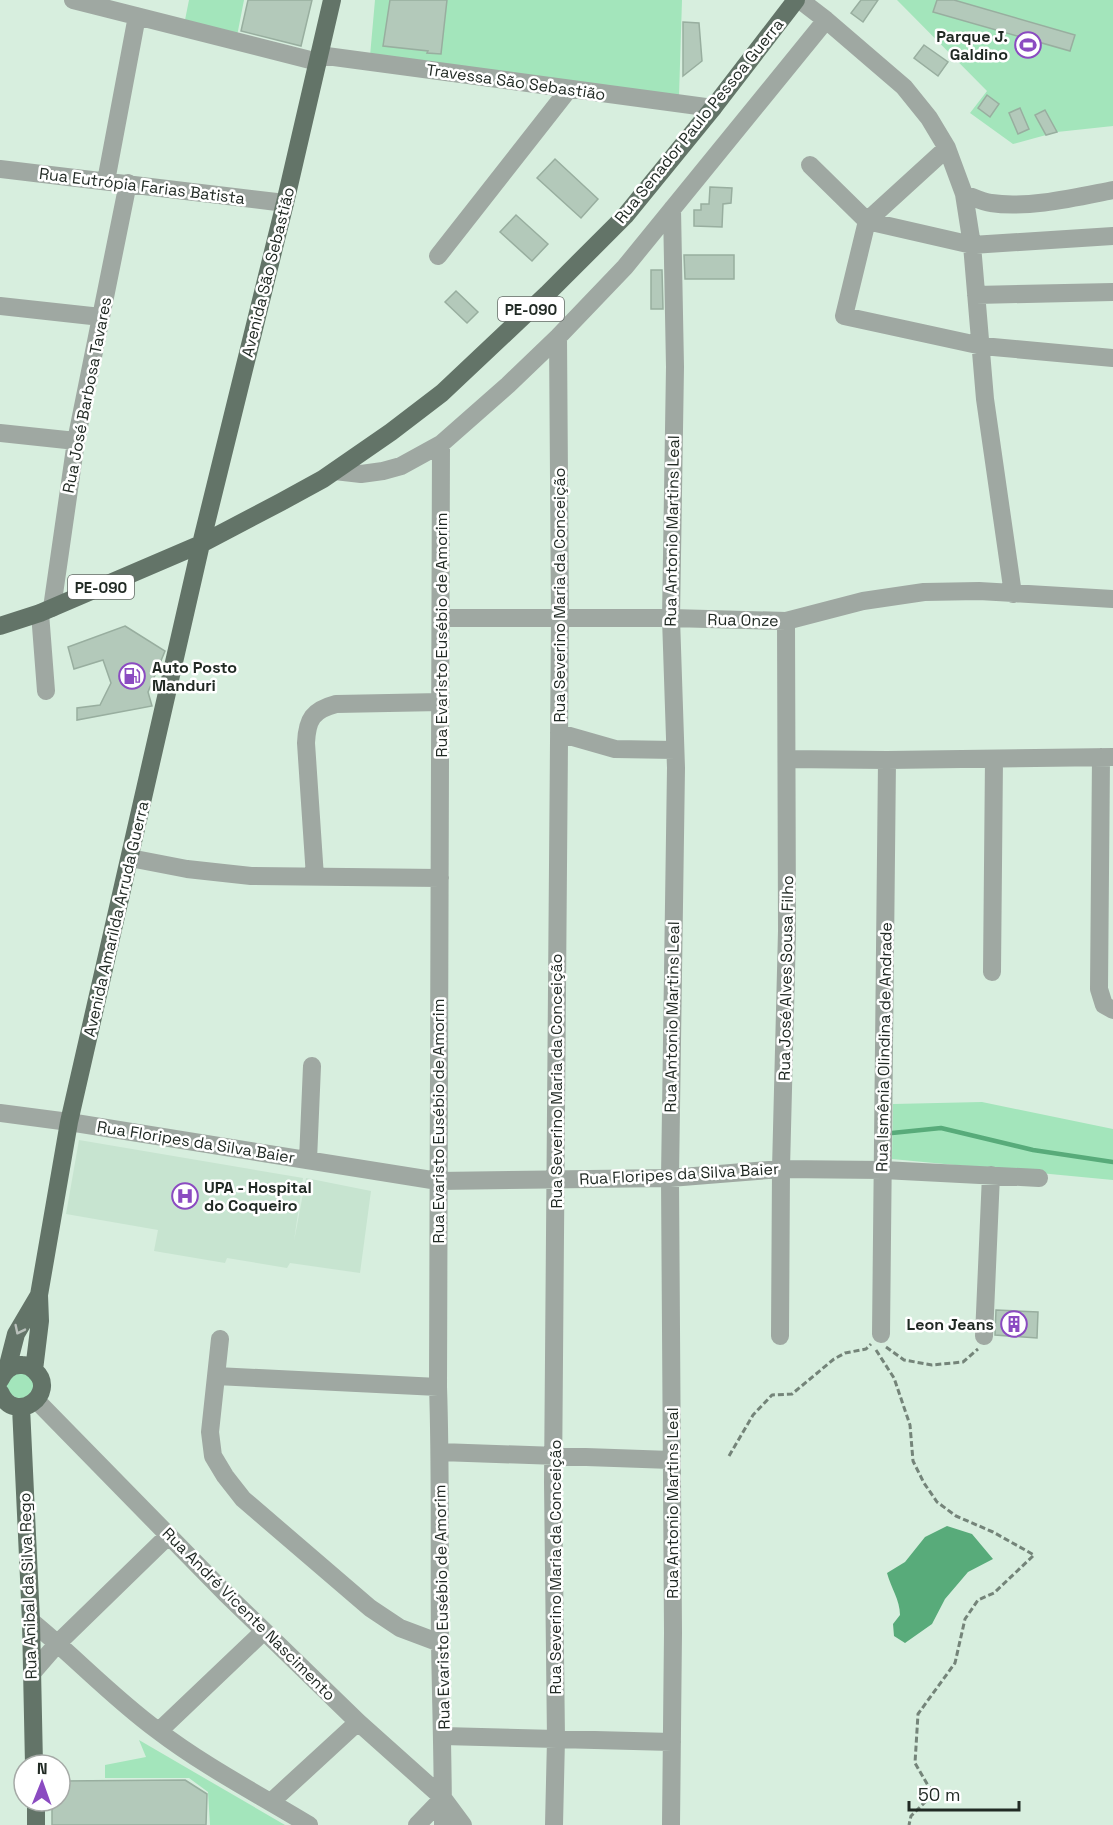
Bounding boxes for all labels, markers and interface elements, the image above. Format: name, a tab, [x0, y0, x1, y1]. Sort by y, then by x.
street label: Rua Senador Paulo Pessoa Guerra	[610, 14, 788, 228]
place label: Parque J. Galdino	[936, 26, 1008, 65]
sports icon: Parque J. Galdino	[1013, 30, 1043, 60]
street label: Travessa São Sebastião	[425, 59, 607, 105]
street label: Rua Eutrópia Farias Batista	[38, 163, 246, 209]
street label: Avenida São Sebastião	[237, 185, 299, 359]
street label: Rua José Barbosa Tavares	[58, 295, 116, 495]
road number: PE-090	[498, 297, 564, 321]
street label: Rua Antonio Martins Leal	[660, 435, 684, 627]
street label: Rua Severino Maria da Conceição	[549, 468, 570, 722]
street label: Rua Evaristo Eusébio de Amorim	[431, 512, 452, 758]
road number: PE-090	[68, 575, 134, 599]
street label: Rua Onze	[707, 609, 779, 631]
place label: Auto Posto Manduri	[152, 657, 237, 696]
fuel station icon: Auto Posto Manduri	[117, 661, 147, 691]
street label: Avenida Amarilda Arruda Guerra	[79, 799, 153, 1039]
street label: Rua José Alves Sousa Filho	[774, 875, 798, 1081]
street label: Rua Antonio Martins Leal	[660, 921, 684, 1113]
street label: Rua Ismênia Olindina de Andrade	[871, 922, 897, 1172]
street label: Rua Severino Maria da Conceição	[546, 954, 567, 1208]
street label: Rua Evaristo Eusébio de Amorim	[428, 998, 449, 1244]
street label: Rua Floripes da Silva Baier	[96, 1116, 296, 1168]
street label: Rua Floripes da Silva Baier	[579, 1158, 779, 1190]
place label: UPA - Hospital do Coqueiro	[204, 1177, 312, 1216]
hospital icon: UPA - Hospital do Coqueiro	[170, 1181, 200, 1211]
building icon: Leon Jeans	[999, 1309, 1029, 1339]
place label: Leon Jeans	[907, 1314, 994, 1335]
one-way arrow	[14, 1324, 26, 1335]
street label: Rua Antonio Martins Leal	[662, 1407, 683, 1599]
street label: Rua Severino Maria da Conceição	[545, 1440, 566, 1694]
street label: Rua Evaristo Eusébio de Amorim	[429, 1484, 455, 1730]
street label: Rua Anibal da Silva Rego	[14, 1492, 42, 1680]
street label: Rua André Vicente Nascimento	[158, 1523, 340, 1705]
north arrow	[12, 1753, 72, 1813]
text: N	[37, 1758, 48, 1779]
scale bar	[909, 1774, 1018, 1812]
text: 50 m	[918, 1783, 960, 1806]

